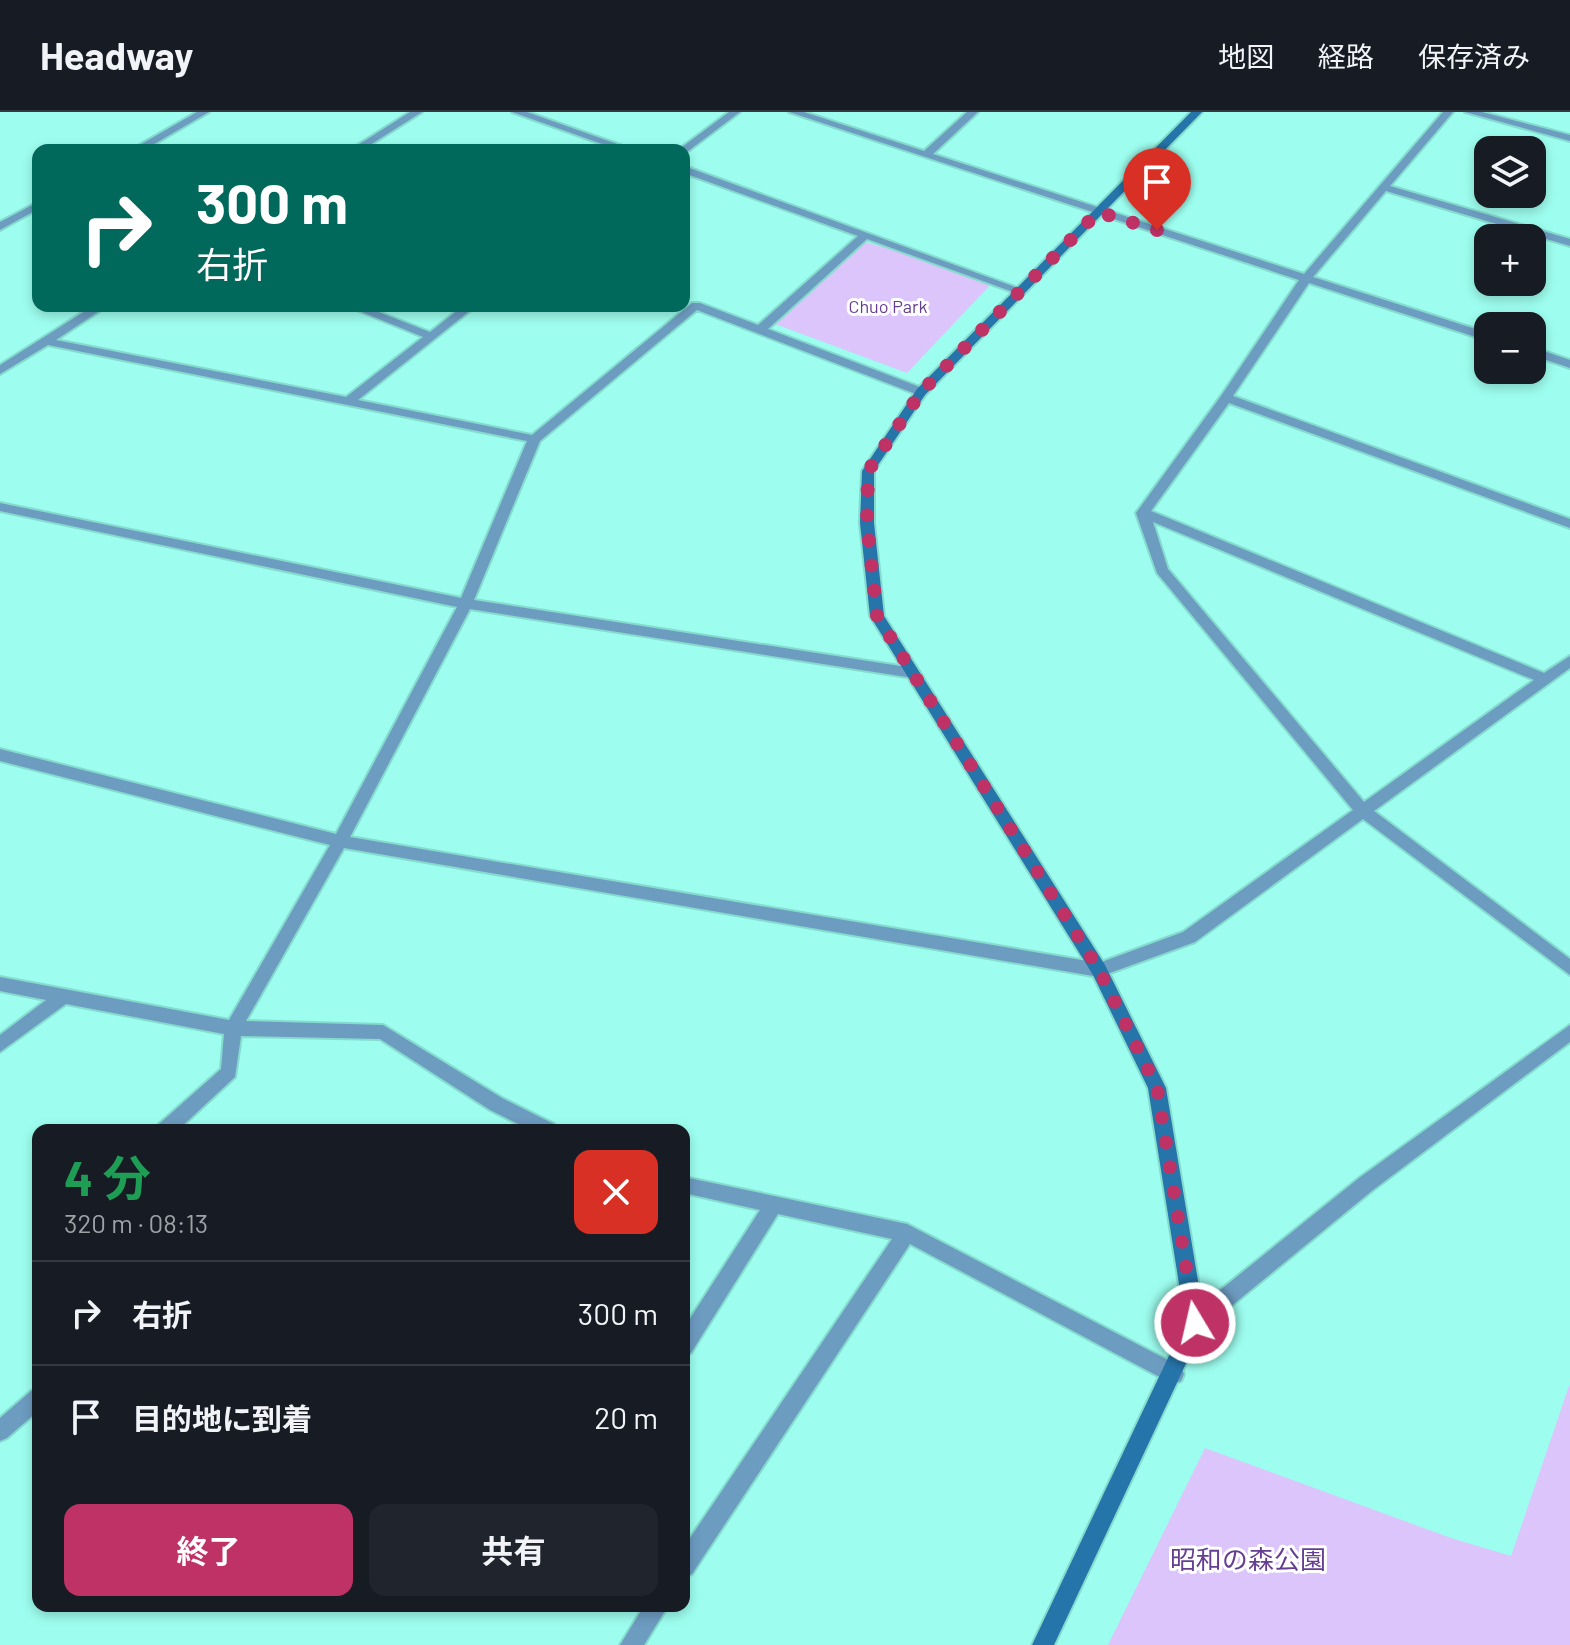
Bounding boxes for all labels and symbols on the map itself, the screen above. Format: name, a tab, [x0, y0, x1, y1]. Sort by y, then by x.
pin	[1123, 148, 1191, 230]
park label: Chuo Park	[848, 295, 928, 317]
position arrow	[1153, 1281, 1237, 1365]
park label: 昭和の森公園	[1170, 1543, 1326, 1574]

